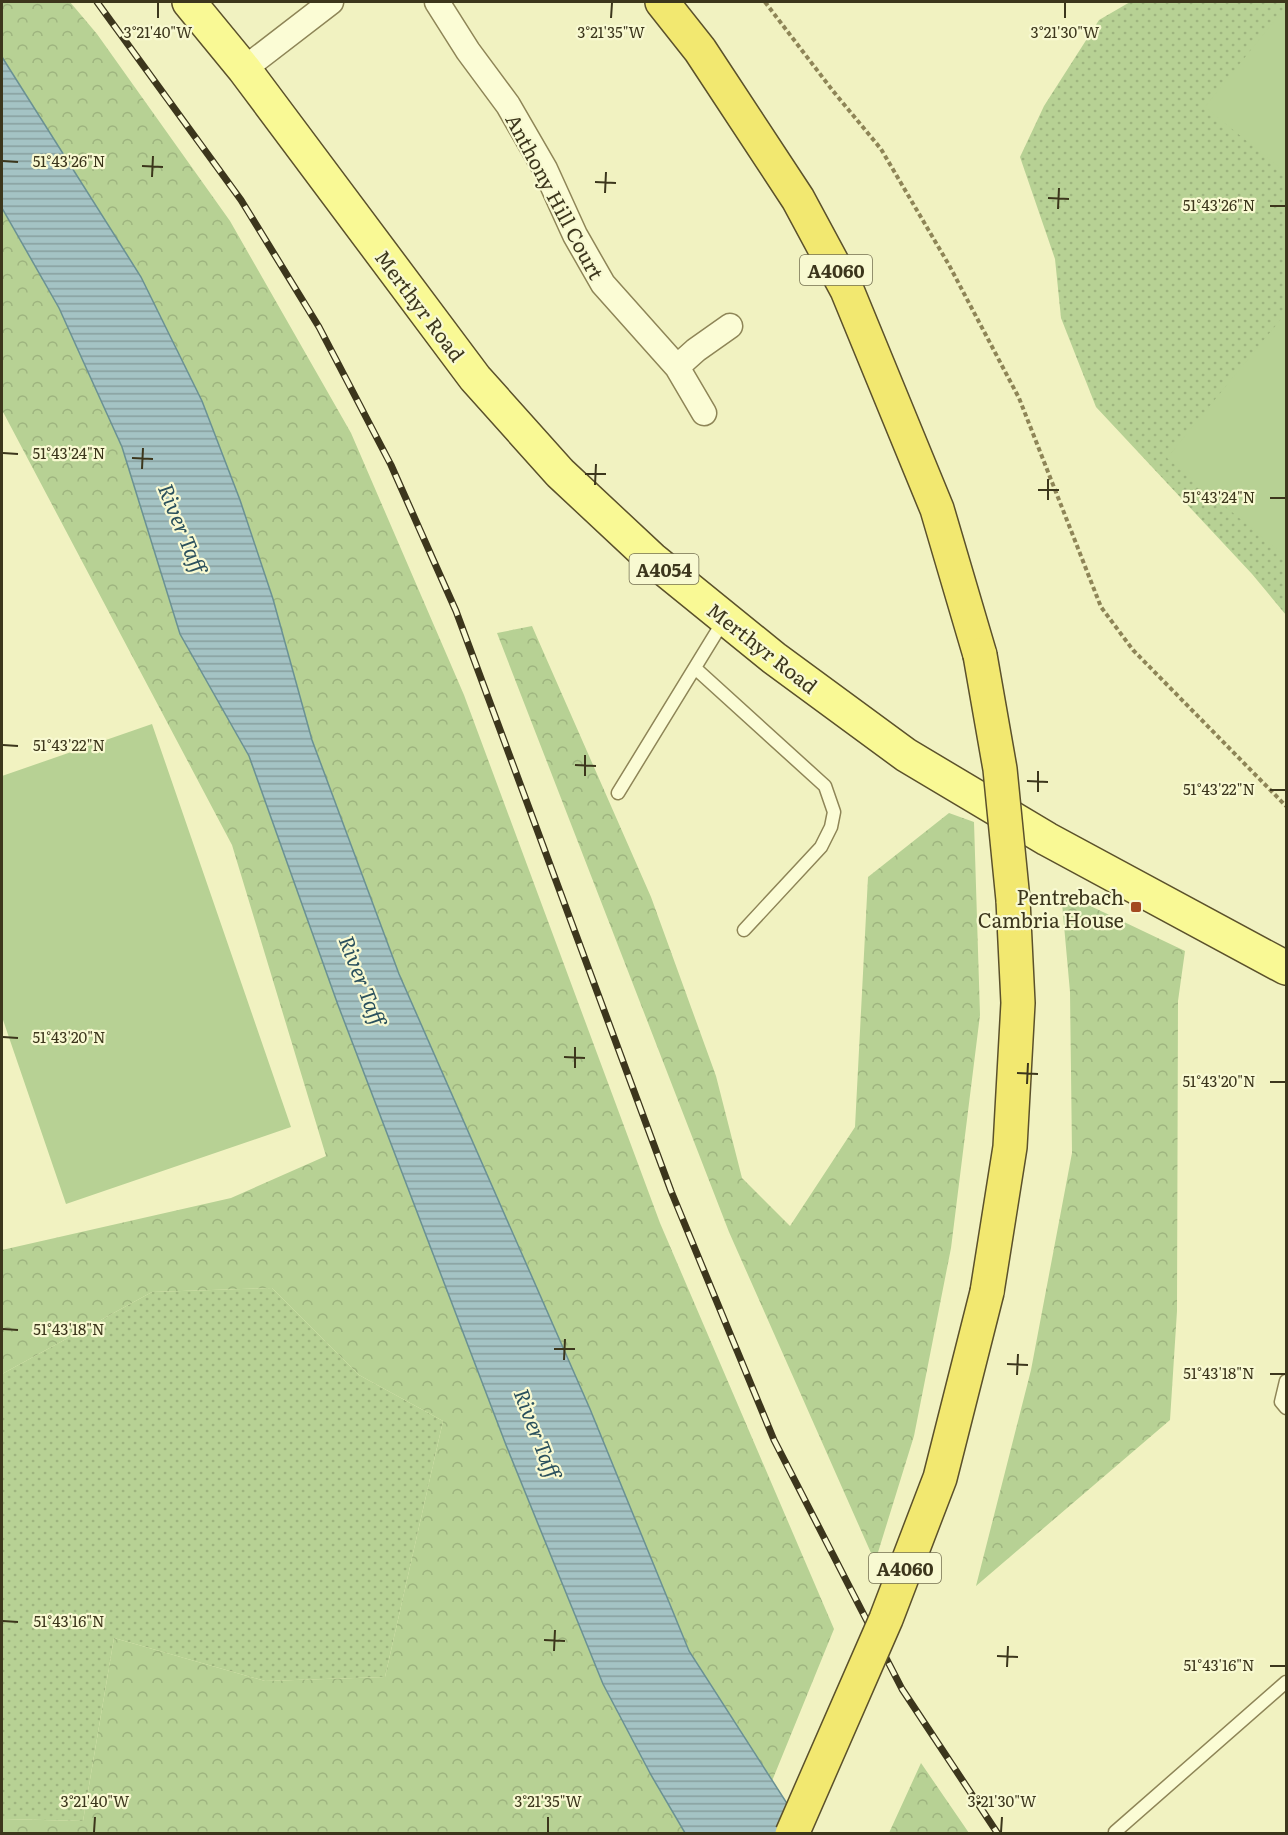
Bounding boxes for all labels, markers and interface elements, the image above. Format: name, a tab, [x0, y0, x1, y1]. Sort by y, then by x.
text: 3°21'40"W	[124, 20, 193, 43]
text: 3°21'35"W	[577, 20, 645, 43]
text: 3°21'30"W	[1031, 20, 1100, 43]
street label: Anthony Hill Court	[500, 108, 612, 284]
text: 51°43'26"N	[33, 149, 105, 172]
text: 51°43'26"N	[1183, 193, 1255, 216]
street label: Merthyr Road	[369, 243, 473, 367]
road number: A4060	[800, 255, 872, 285]
text: 51°43'24"N	[33, 441, 105, 464]
water label: River Taff	[152, 478, 217, 580]
text: 51°43'24"N	[1183, 485, 1255, 508]
road number: A4054	[630, 554, 698, 584]
street label: Merthyr Road	[701, 594, 825, 700]
text: 51°43'22"N	[33, 733, 105, 756]
text: 51°43'22"N	[1183, 777, 1255, 800]
place label: Pentrebach Cambria House	[978, 881, 1124, 934]
marker: Pentrebach Cambria House	[1129, 900, 1143, 914]
water label: River Taff	[333, 930, 396, 1032]
text: 51°43'20"N	[32, 1025, 106, 1048]
text: 51°43'20"N	[1182, 1069, 1256, 1092]
text: 51°43'18"N	[33, 1317, 105, 1340]
text: 51°43'18"N	[1183, 1361, 1255, 1384]
water label: River Taff	[508, 1383, 571, 1485]
road number: A4060	[869, 1553, 941, 1583]
text: 51°43'16"N	[33, 1609, 105, 1632]
text: 51°43'16"N	[1183, 1653, 1255, 1676]
text: 3°21'40"W	[61, 1789, 130, 1812]
text: 3°21'35"W	[514, 1789, 582, 1812]
text: 3°21'30"W	[968, 1789, 1037, 1812]

